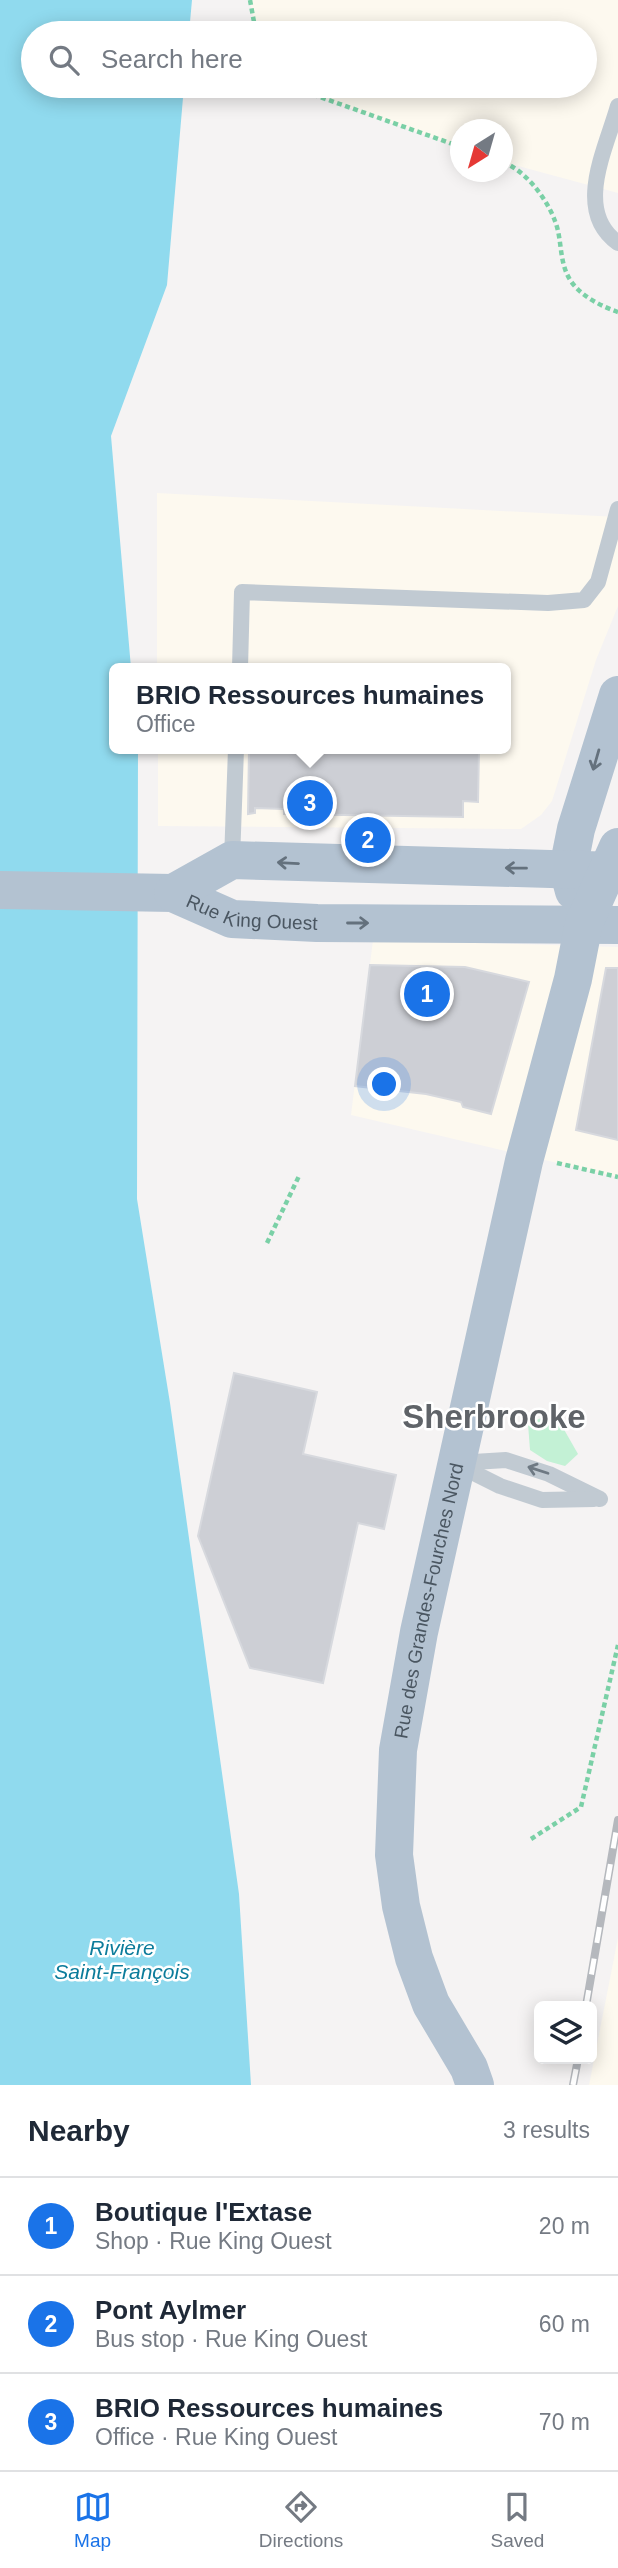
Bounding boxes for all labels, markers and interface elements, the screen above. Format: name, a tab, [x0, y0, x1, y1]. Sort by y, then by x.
search box	[21, 21, 597, 98]
icon: search	[45, 41, 83, 79]
text: Search here	[101, 44, 243, 74]
north arrow	[450, 119, 513, 182]
popup	[109, 663, 511, 754]
text: BRIO Ressources humaines	[136, 680, 484, 710]
text: Office	[136, 711, 196, 737]
one-way arrow	[588, 748, 601, 770]
pin: 3	[287, 777, 333, 829]
pin: 2	[345, 814, 391, 866]
one-way arrow	[277, 857, 300, 870]
one-way arrow	[504, 861, 527, 875]
street label: Rue King Ouest	[183, 890, 319, 934]
one-way arrow	[346, 916, 369, 930]
pin: 1	[404, 968, 450, 1020]
your location	[367, 1067, 401, 1101]
district label: Sherbrooke	[402, 1398, 586, 1435]
street label: Rue des Grandes-Fourches Nord	[390, 1461, 467, 1740]
one-way arrow	[528, 1463, 550, 1476]
water label: Rivière Saint-François	[54, 1936, 190, 1983]
map controls	[534, 2001, 597, 2064]
button: layers	[534, 2001, 597, 2064]
text: Nearby	[28, 2114, 130, 2147]
text: 3 results	[503, 2117, 590, 2143]
text: Boutique l'Extase	[95, 2197, 312, 2227]
text: 1	[45, 2213, 57, 2239]
text: 20 m	[539, 2213, 590, 2239]
text: Shop · Rue King Ouest	[95, 2228, 332, 2254]
text: Pont Aylmer	[95, 2295, 246, 2325]
text: 2	[45, 2311, 57, 2337]
text: 60 m	[539, 2311, 590, 2337]
text: Bus stop · Rue King Ouest	[95, 2326, 367, 2352]
text: BRIO Ressources humaines	[95, 2393, 443, 2423]
text: 3	[45, 2409, 57, 2435]
text: 70 m	[539, 2409, 590, 2435]
text: Office · Rue King Ouest	[95, 2424, 337, 2450]
tab: Map	[74, 2488, 112, 2552]
tab: Directions	[259, 2488, 343, 2552]
tab: Saved	[490, 2488, 544, 2552]

